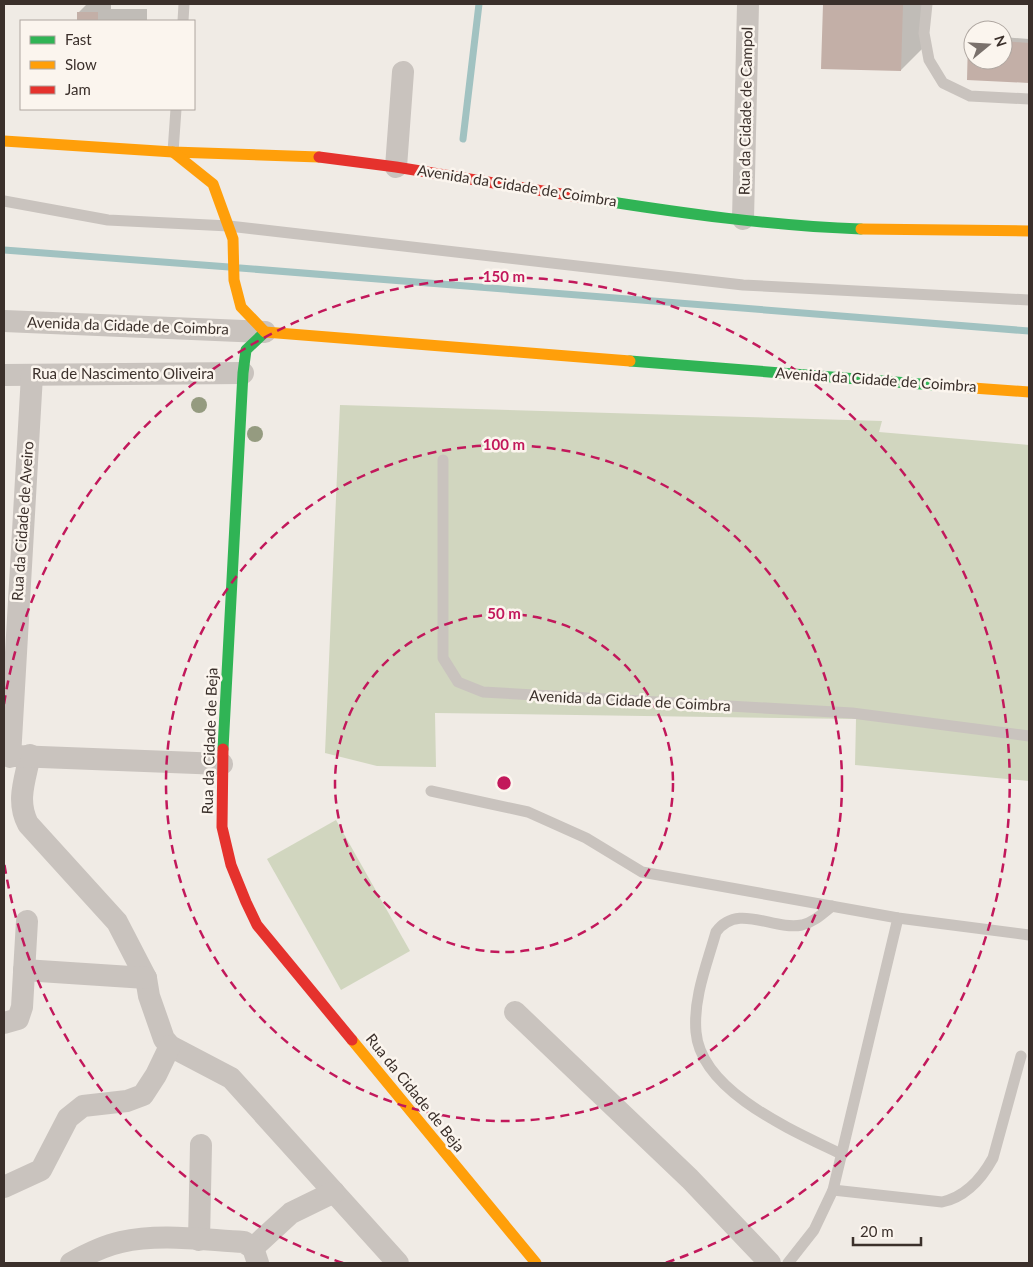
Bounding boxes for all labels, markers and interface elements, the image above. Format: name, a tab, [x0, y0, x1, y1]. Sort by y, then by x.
legend	[20, 20, 195, 110]
north arrow	[963, 20, 1013, 70]
street label: Rua da Cidade de Campol	[735, 27, 755, 195]
text: Fast	[65, 30, 92, 48]
text: N	[991, 33, 1011, 49]
text: Slow	[65, 55, 97, 73]
text: Jam	[65, 80, 91, 98]
street label: Avenida da Cidade de Coimbra	[416, 160, 618, 210]
text: 150 m	[483, 267, 525, 285]
street label: Avenida da Cidade de Coimbra	[27, 312, 229, 338]
street label: Avenida da Cidade de Coimbra	[775, 363, 977, 395]
street label: Rua de Nascimento Oliveira	[32, 364, 214, 382]
text: 100 m	[483, 435, 525, 453]
street label: Rua da Cidade de Aveiro	[7, 440, 37, 601]
text: 50 m	[487, 604, 521, 622]
street label: Rua da Cidade de Beja	[197, 667, 221, 815]
street label: Avenida da Cidade de Coimbra	[529, 686, 731, 714]
centre of rings	[495, 774, 513, 792]
street label: Rua da Cidade de Beja	[363, 1030, 469, 1155]
scale bar	[853, 1214, 920, 1246]
text: 20 m	[860, 1222, 894, 1240]

